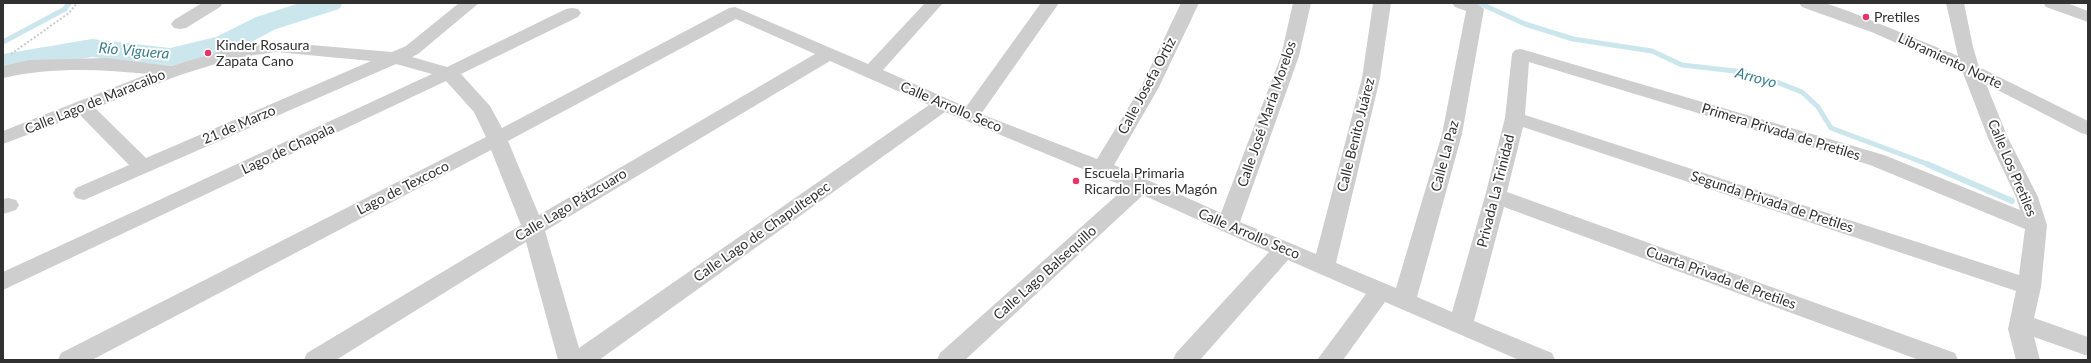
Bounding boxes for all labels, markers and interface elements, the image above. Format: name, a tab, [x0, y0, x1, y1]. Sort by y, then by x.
place label: Pretiles	[1874, 9, 1920, 25]
marker: Pretiles	[1861, 12, 1871, 22]
street label: Libramiento Norte	[1895, 30, 2005, 92]
street label: Calle Josefa Ortiz	[1114, 35, 1180, 137]
place label: Kinder Rosaura Zapata Cano	[216, 37, 309, 70]
water label: Río Viguera	[98, 39, 170, 63]
street label: Calle José María Morelos	[1234, 39, 1300, 189]
marker: Kinder Rosaura Zapata Cano	[203, 48, 213, 58]
water label: Arroyo	[1733, 64, 1779, 92]
street label: Calle Lago de Maracaibo	[22, 66, 168, 138]
street label: Calle Benito Juárez	[1334, 76, 1378, 194]
street label: Calle Arrollo Seco	[898, 78, 1004, 136]
street label: Primera Privada de Pretiles	[1700, 100, 1862, 164]
street label: 21 de Marzo	[200, 102, 278, 148]
street label: Calle Los Pretiles	[1984, 117, 2040, 219]
street label: Calle La Paz	[1427, 119, 1463, 193]
street label: Lago de Chapala	[239, 120, 337, 178]
street label: Privada La Trinidad	[1474, 133, 1518, 249]
street label: Lago de Texcoco	[354, 158, 452, 218]
street label: Calle Lago Pátzcuaro	[512, 165, 630, 245]
place label: Escuela Primaria Ricardo Flores Magón	[1084, 165, 1217, 198]
street label: Segunda Privada de Pretiles	[1689, 168, 1855, 236]
marker: Escuela Primaria Ricardo Flores Magón	[1071, 176, 1081, 186]
street label: Calle Lago de Chapultepec	[690, 178, 834, 286]
street label: Calle Arrollo Seco	[1196, 205, 1302, 263]
street label: Calle Lago Balsequillo	[990, 222, 1100, 324]
street label: Cuarta Privada de Pretiles	[1644, 243, 1798, 313]

